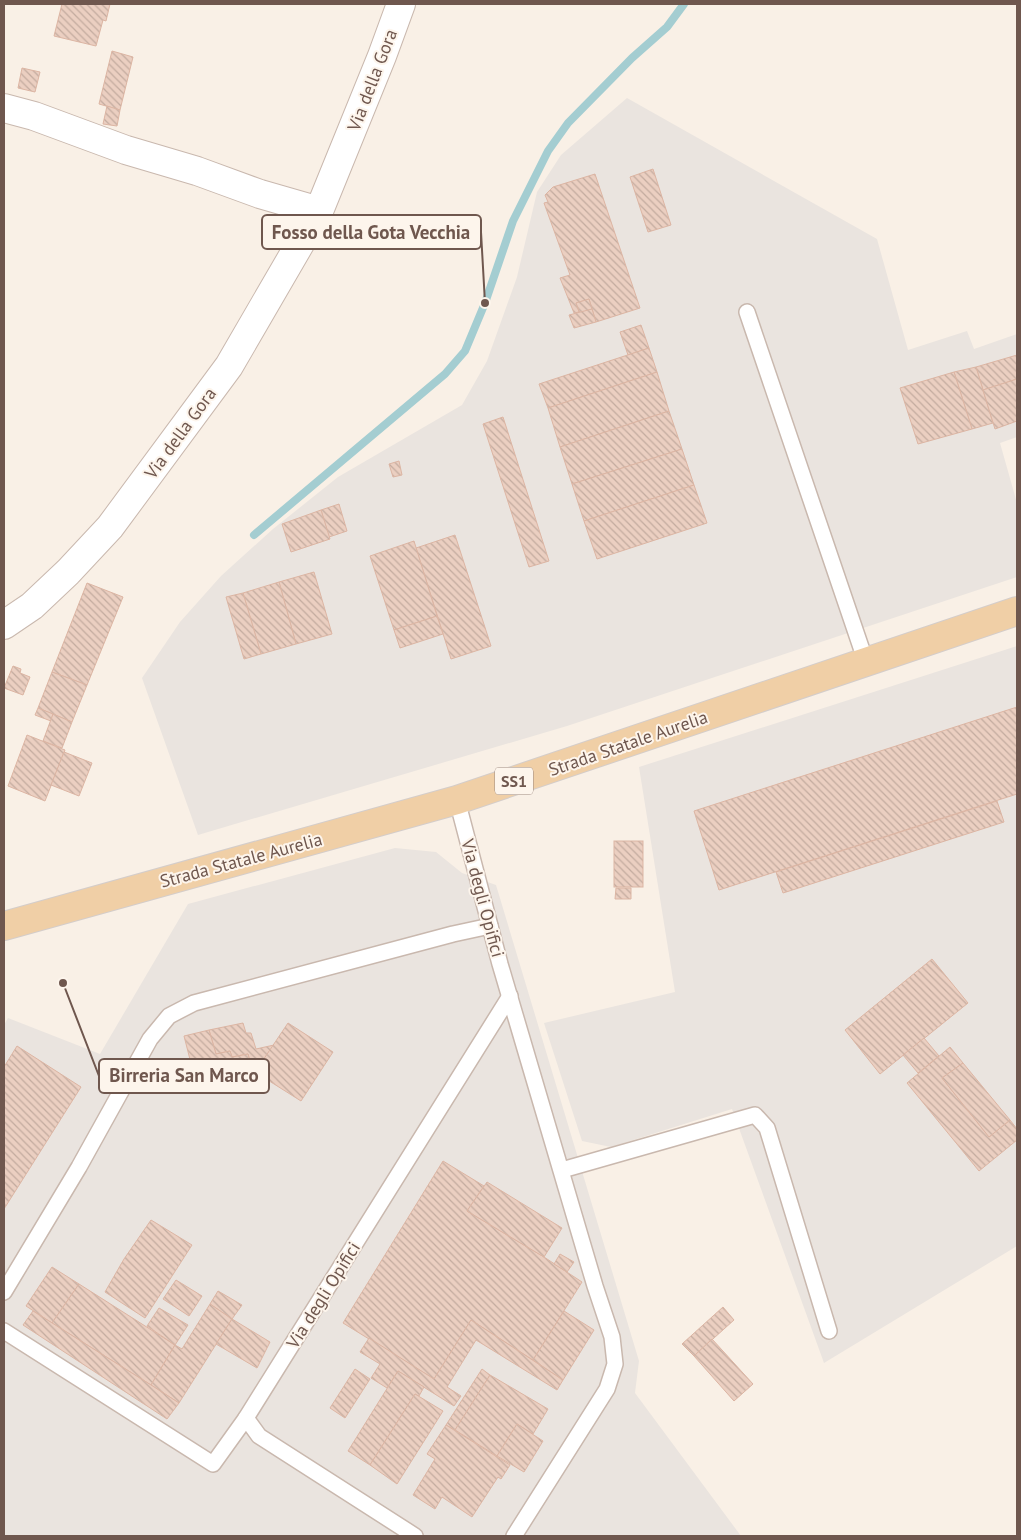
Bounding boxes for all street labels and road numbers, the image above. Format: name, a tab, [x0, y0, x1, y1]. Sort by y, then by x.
street label: Via della Gora	[342, 26, 402, 135]
street label: Via della Gora	[138, 383, 221, 484]
street label: Strada Statale Aurelia	[545, 705, 711, 781]
road number: SS1	[495, 768, 533, 794]
street label: Strada Statale Aurelia	[157, 827, 325, 893]
street label: Via degli Opifici	[456, 835, 510, 960]
street label: Via degli Opifici	[281, 1237, 365, 1353]

